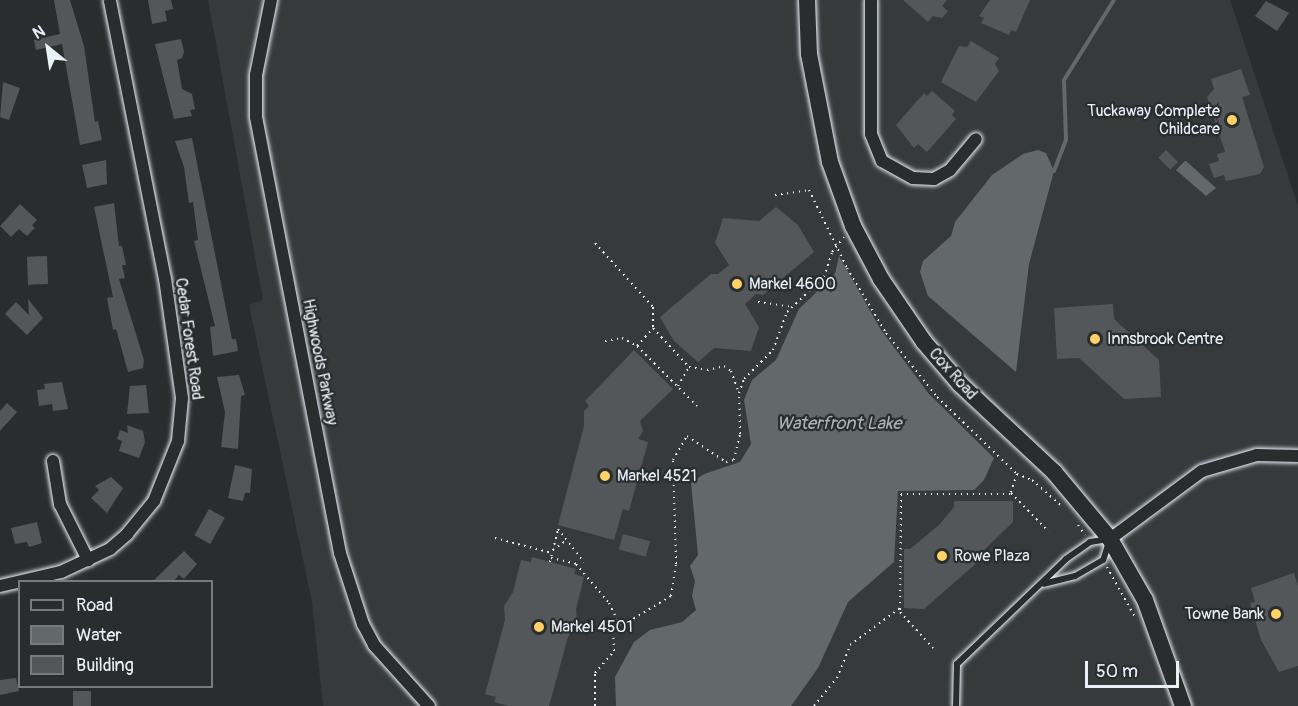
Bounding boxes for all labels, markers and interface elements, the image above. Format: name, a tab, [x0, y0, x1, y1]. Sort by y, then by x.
north arrow	[18, 18, 78, 78]
text: N	[29, 21, 49, 44]
place label: Tuckaway Complete Childcare	[1087, 101, 1220, 139]
marker: Tuckaway Complete Childcare	[1225, 113, 1239, 127]
place label: Markel 4600	[749, 274, 836, 294]
street label: Cedar Forest Road	[171, 277, 207, 401]
marker: Markel 4600	[730, 277, 744, 291]
street label: Highwoods Parkway	[298, 297, 342, 427]
place label: Innsbrook Centre	[1107, 329, 1223, 349]
marker: Innsbrook Centre	[1088, 332, 1102, 346]
street label: Cox Road	[925, 344, 981, 404]
water label: Waterfront Lake	[777, 413, 901, 435]
place label: Markel 4521	[617, 466, 697, 486]
marker: Markel 4521	[598, 469, 612, 483]
place label: Rowe Plaza	[954, 546, 1030, 566]
marker: Rowe Plaza	[935, 549, 949, 563]
legend	[18, 580, 213, 688]
text: Road	[76, 594, 113, 617]
place label: Towne Bank	[1184, 604, 1264, 624]
marker: Towne Bank	[1269, 607, 1283, 621]
place label: Markel 4501	[551, 617, 633, 637]
marker: Markel 4501	[532, 620, 546, 634]
text: Water	[76, 624, 122, 647]
scale bar	[1088, 649, 1182, 687]
text: Building	[76, 654, 134, 677]
text: 50 m	[1096, 660, 1138, 683]

